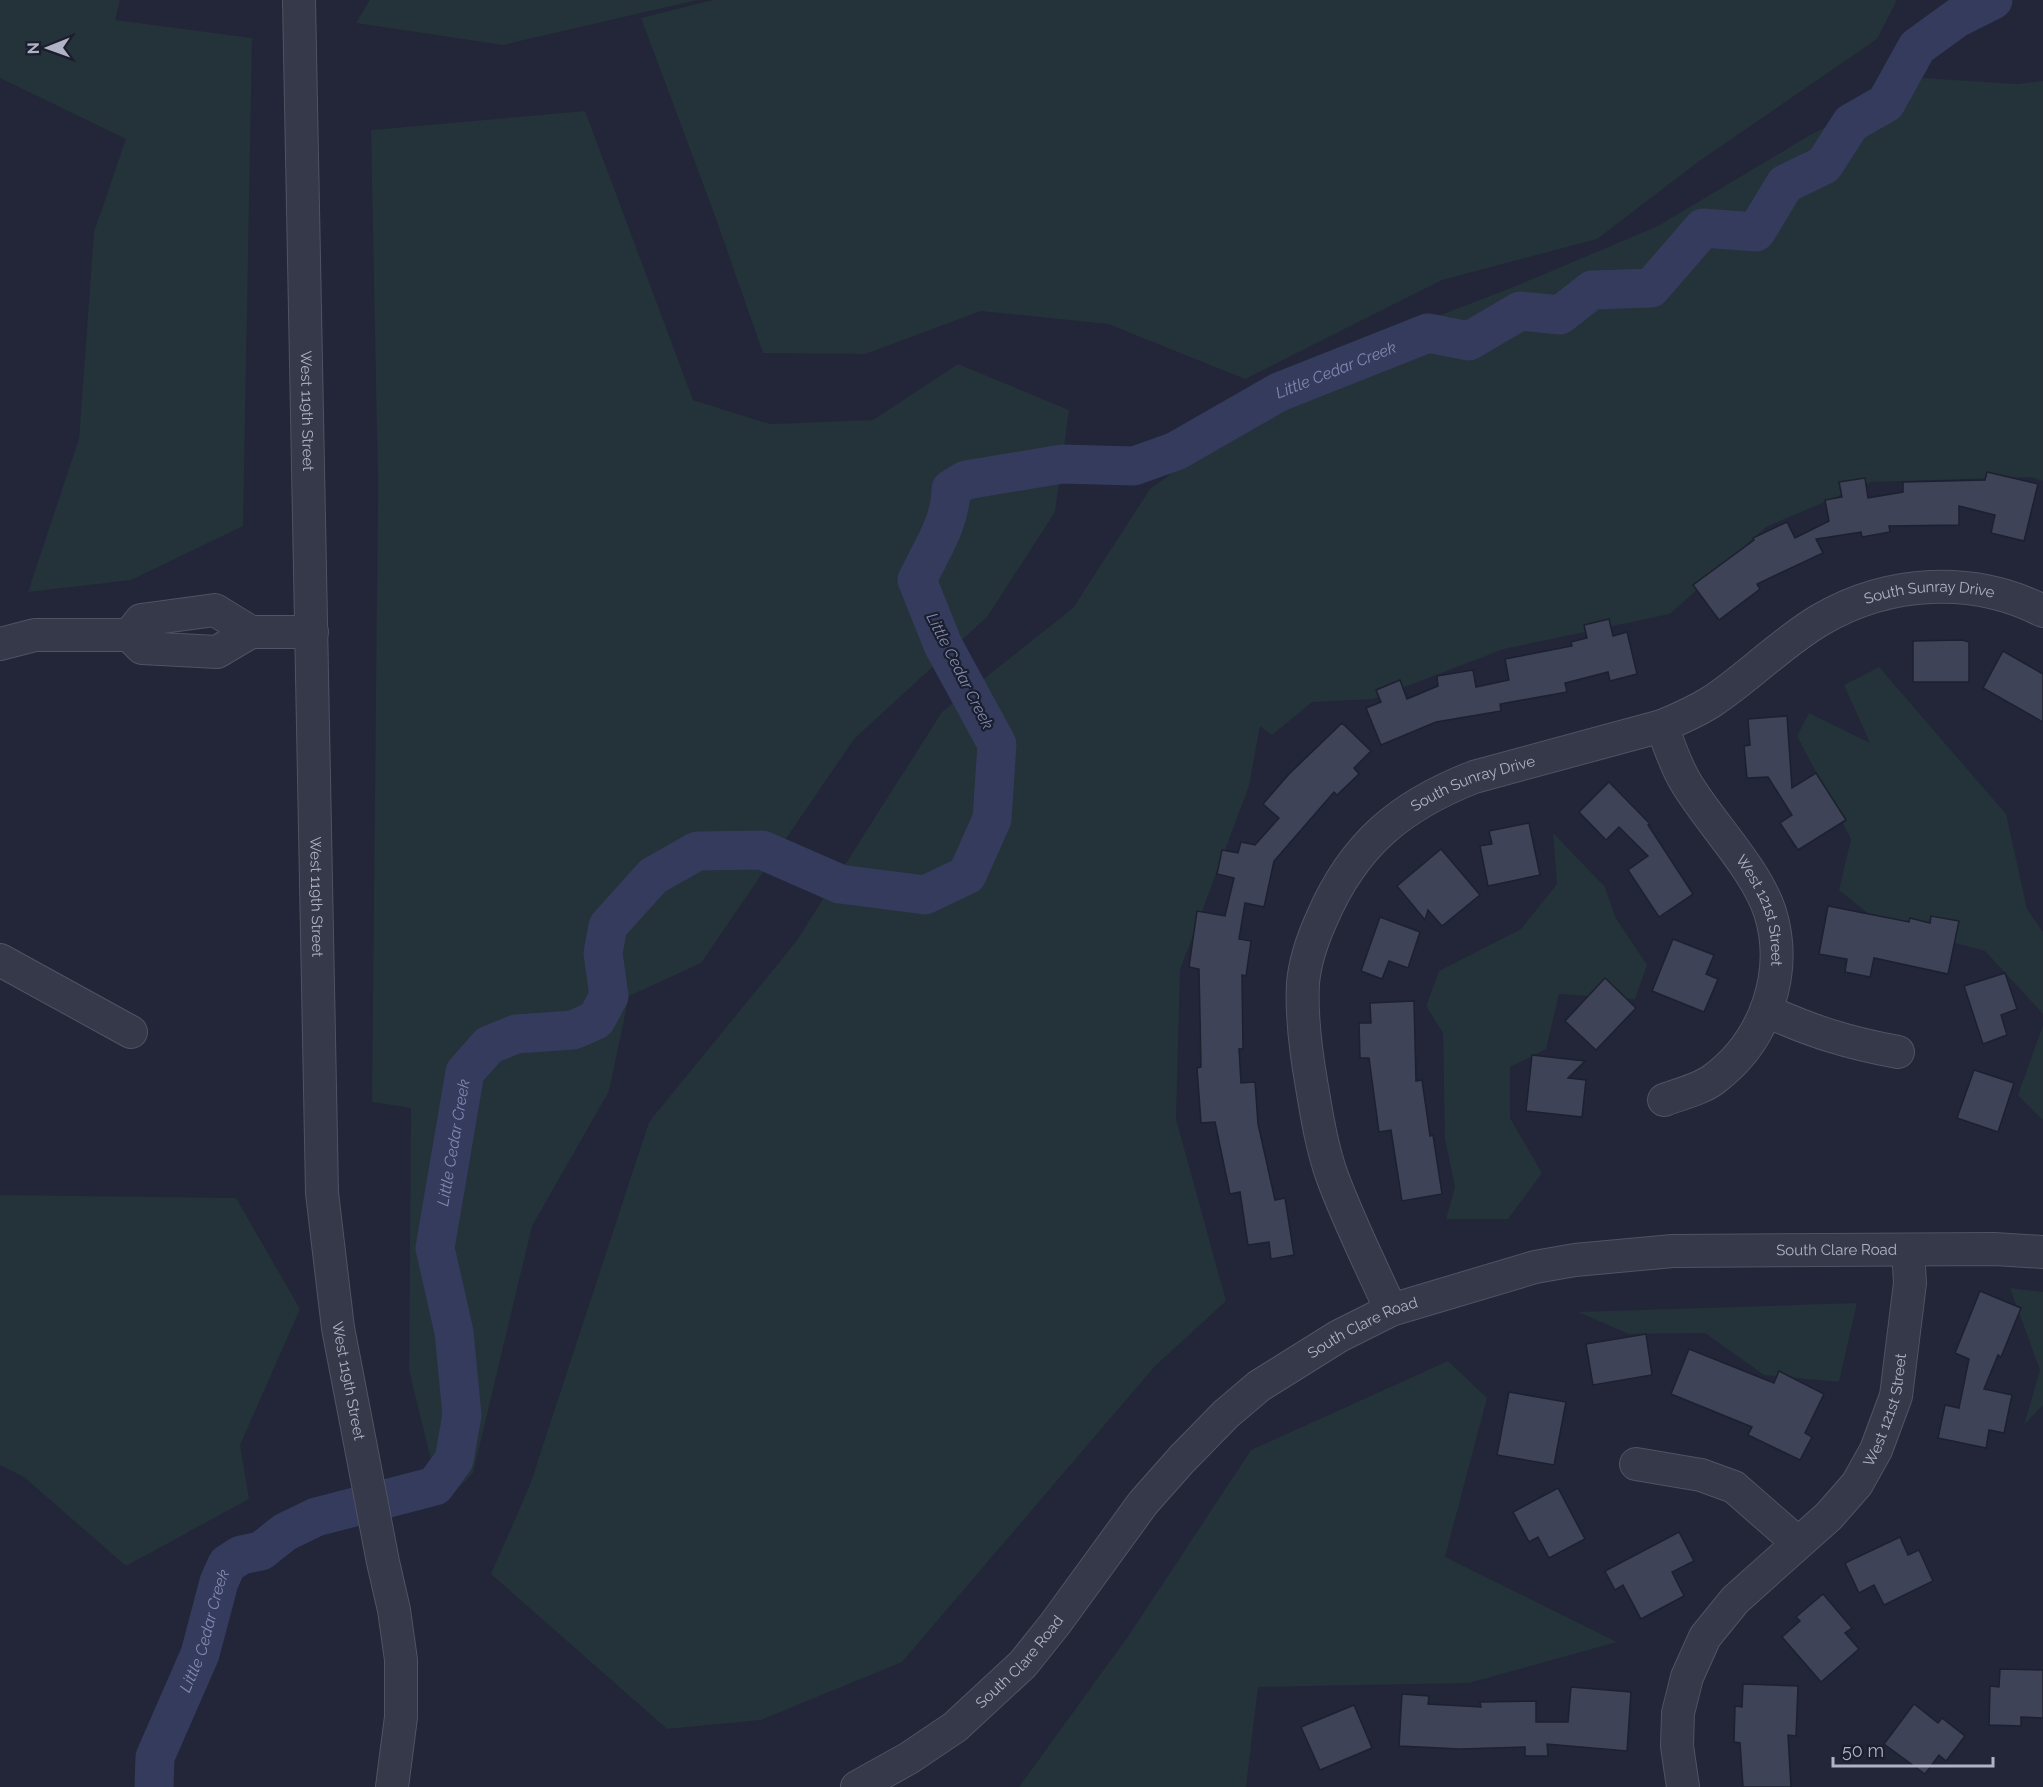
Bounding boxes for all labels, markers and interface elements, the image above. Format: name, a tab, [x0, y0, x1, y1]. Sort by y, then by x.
north arrow	[18, 18, 78, 78]
text: N	[24, 42, 43, 55]
water label: Little Cedar Creek	[1273, 337, 1399, 402]
street label: West 119th Street	[297, 351, 317, 471]
street label: South Sunray Drive	[1862, 578, 1997, 608]
water label: Little Cedar Creek	[922, 610, 998, 733]
street label: South Sunray Drive	[1407, 752, 1537, 815]
street label: West 119th Street	[306, 836, 326, 957]
street label: West 121st Street	[1732, 852, 1786, 967]
water label: Little Cedar Creek	[433, 1077, 473, 1207]
street label: South Clare Road	[1776, 1241, 1897, 1259]
street label: South Clare Road	[1304, 1294, 1420, 1362]
street label: West 119th Street	[328, 1320, 368, 1442]
street label: West 121st Street	[1860, 1352, 1910, 1470]
water label: Little Cedar Creek	[175, 1566, 233, 1695]
street label: South Clare Road	[972, 1612, 1067, 1712]
scale bar	[1833, 1730, 1994, 1768]
text: 50 m	[1842, 1740, 1884, 1761]

